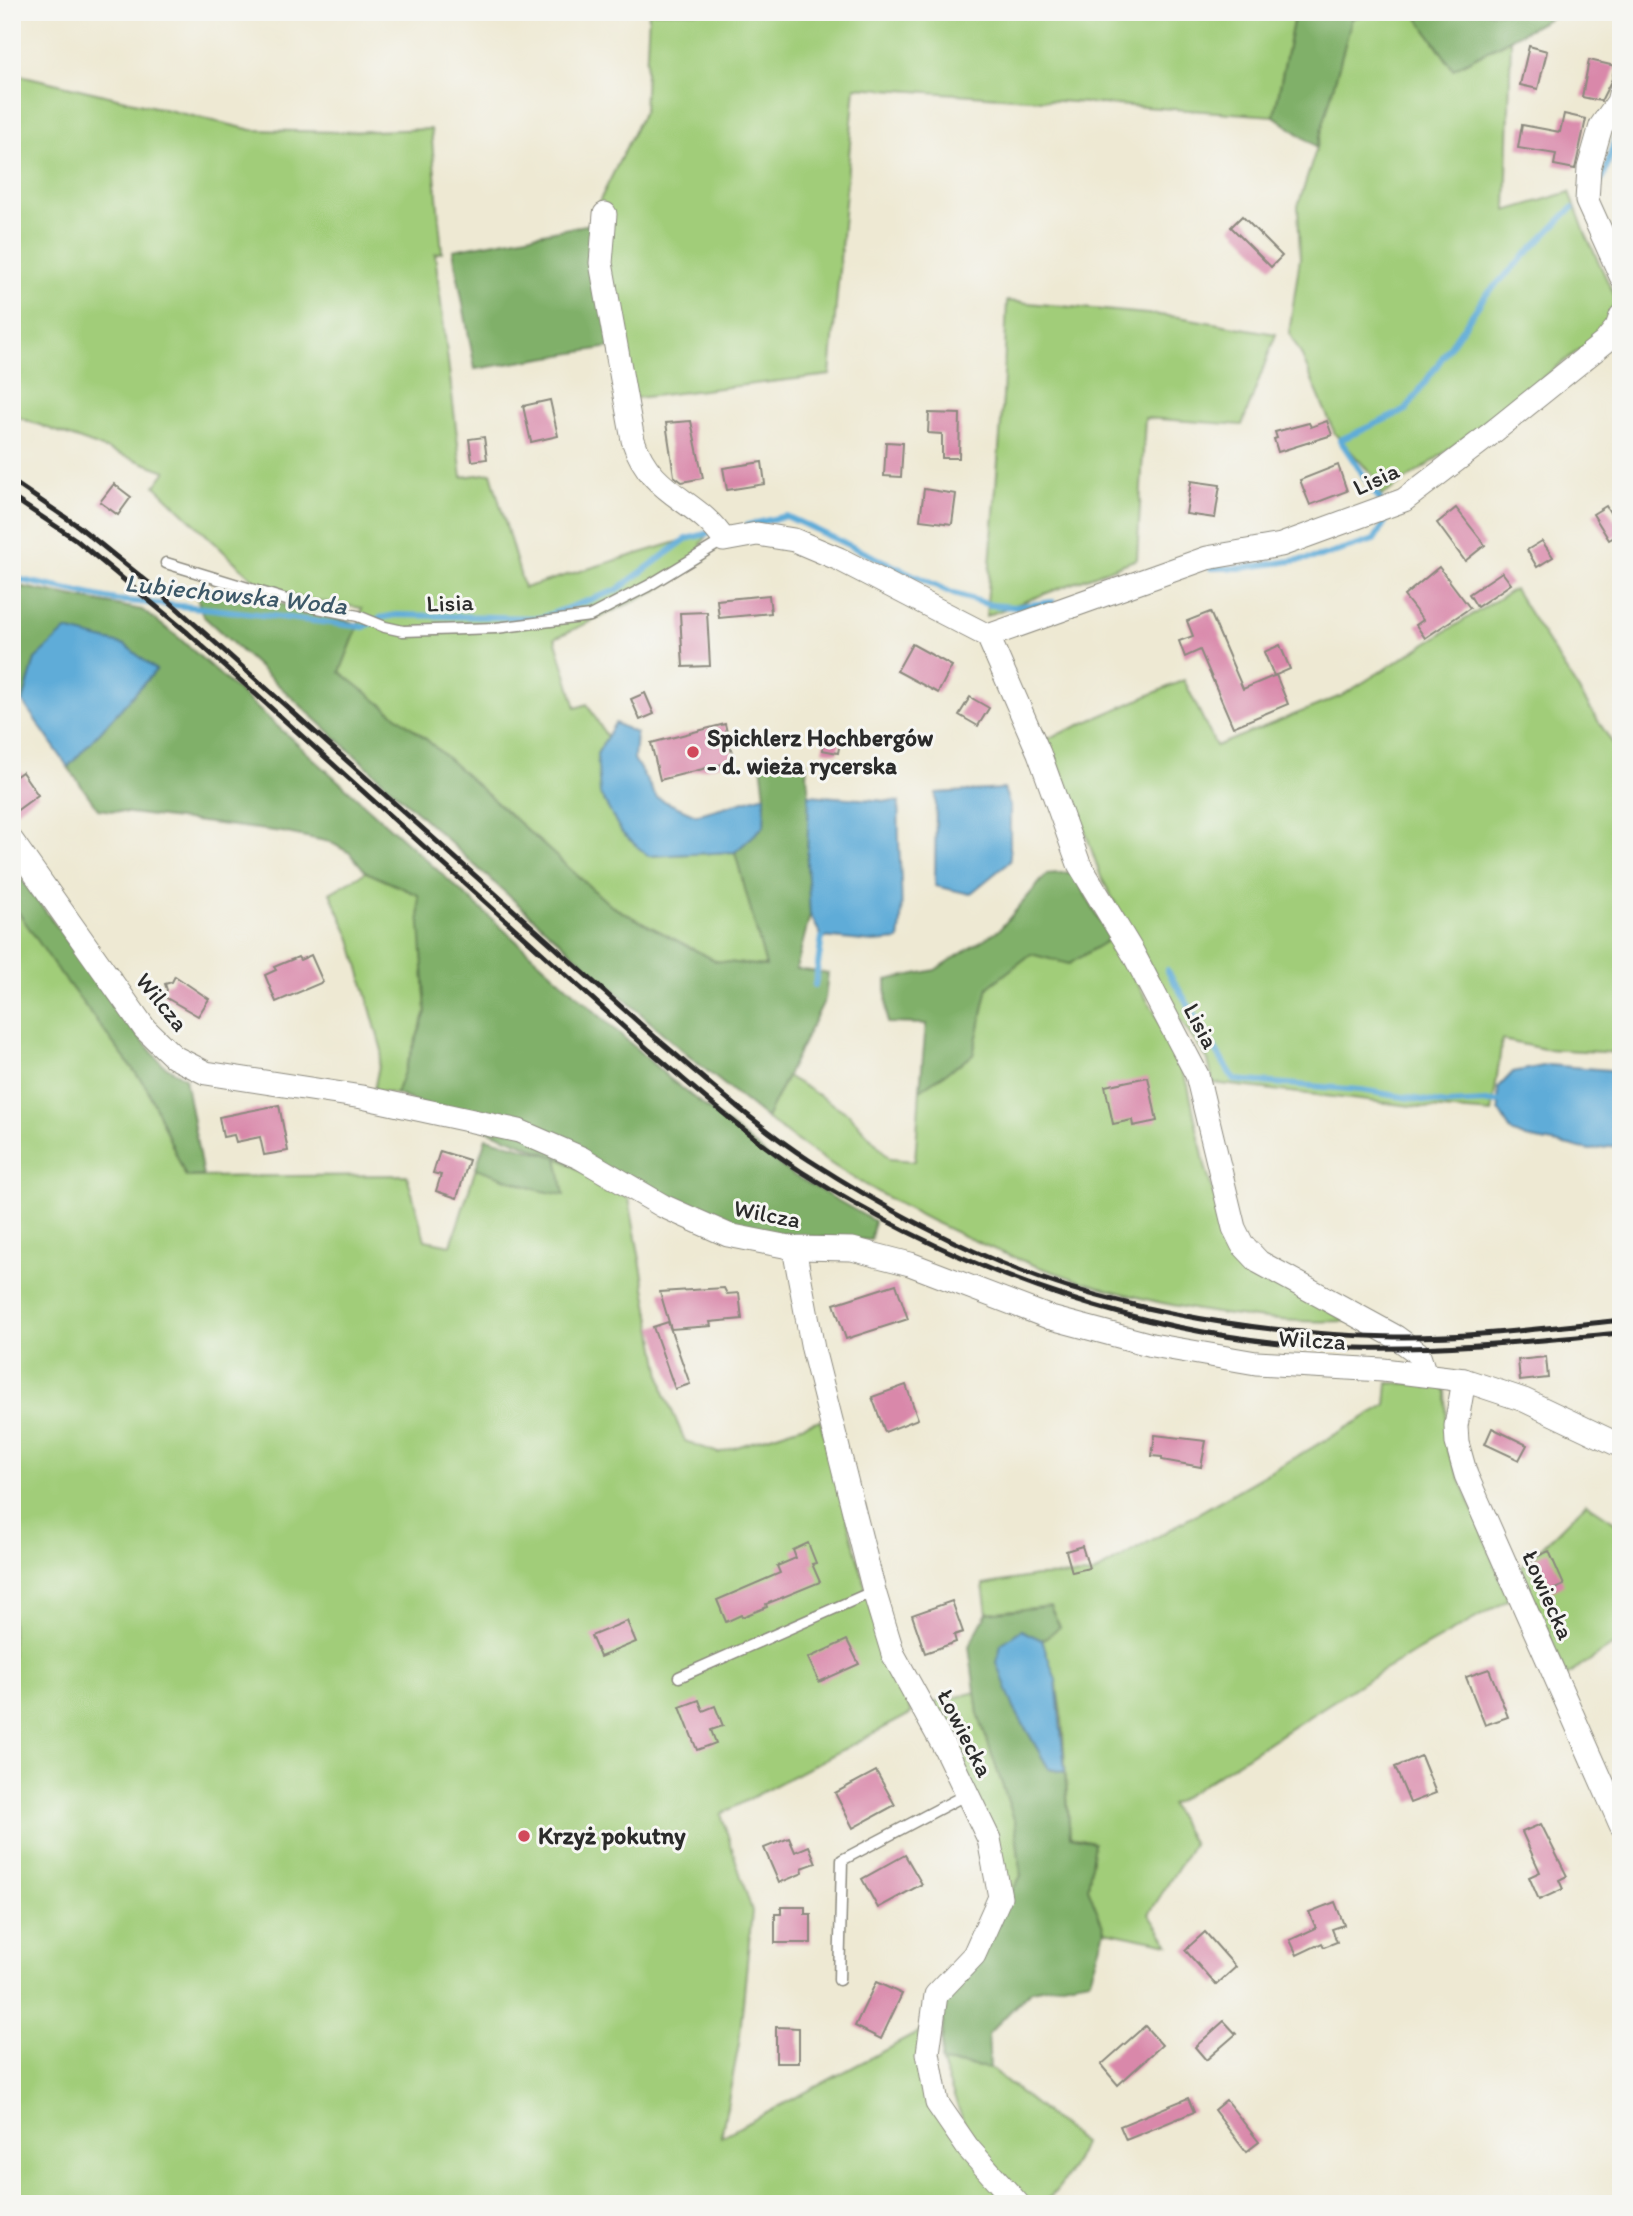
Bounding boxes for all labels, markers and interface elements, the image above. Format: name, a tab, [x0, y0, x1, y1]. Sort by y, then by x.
street label: Lisia	[1348, 455, 1404, 502]
water label: Lubiechowska Woda	[123, 566, 349, 622]
street label: Lisia	[426, 587, 475, 618]
place label: Spichlerz Hochbergów - d. wieża rycerska	[707, 723, 934, 781]
marker: Spichlerz Hochbergów - d. wieża rycerska	[685, 744, 701, 760]
street label: Wilcza	[130, 966, 195, 1037]
street label: Lisia	[1177, 998, 1226, 1054]
street label: Wilcza	[731, 1193, 803, 1234]
street label: Wilcza	[1278, 1323, 1347, 1356]
street label: Łowiecka	[1516, 1546, 1581, 1644]
street label: Łowiecka	[931, 1684, 1000, 1782]
place label: Krzyż pokutny	[538, 1821, 686, 1851]
marker: Krzyż pokutny	[516, 1828, 532, 1844]

